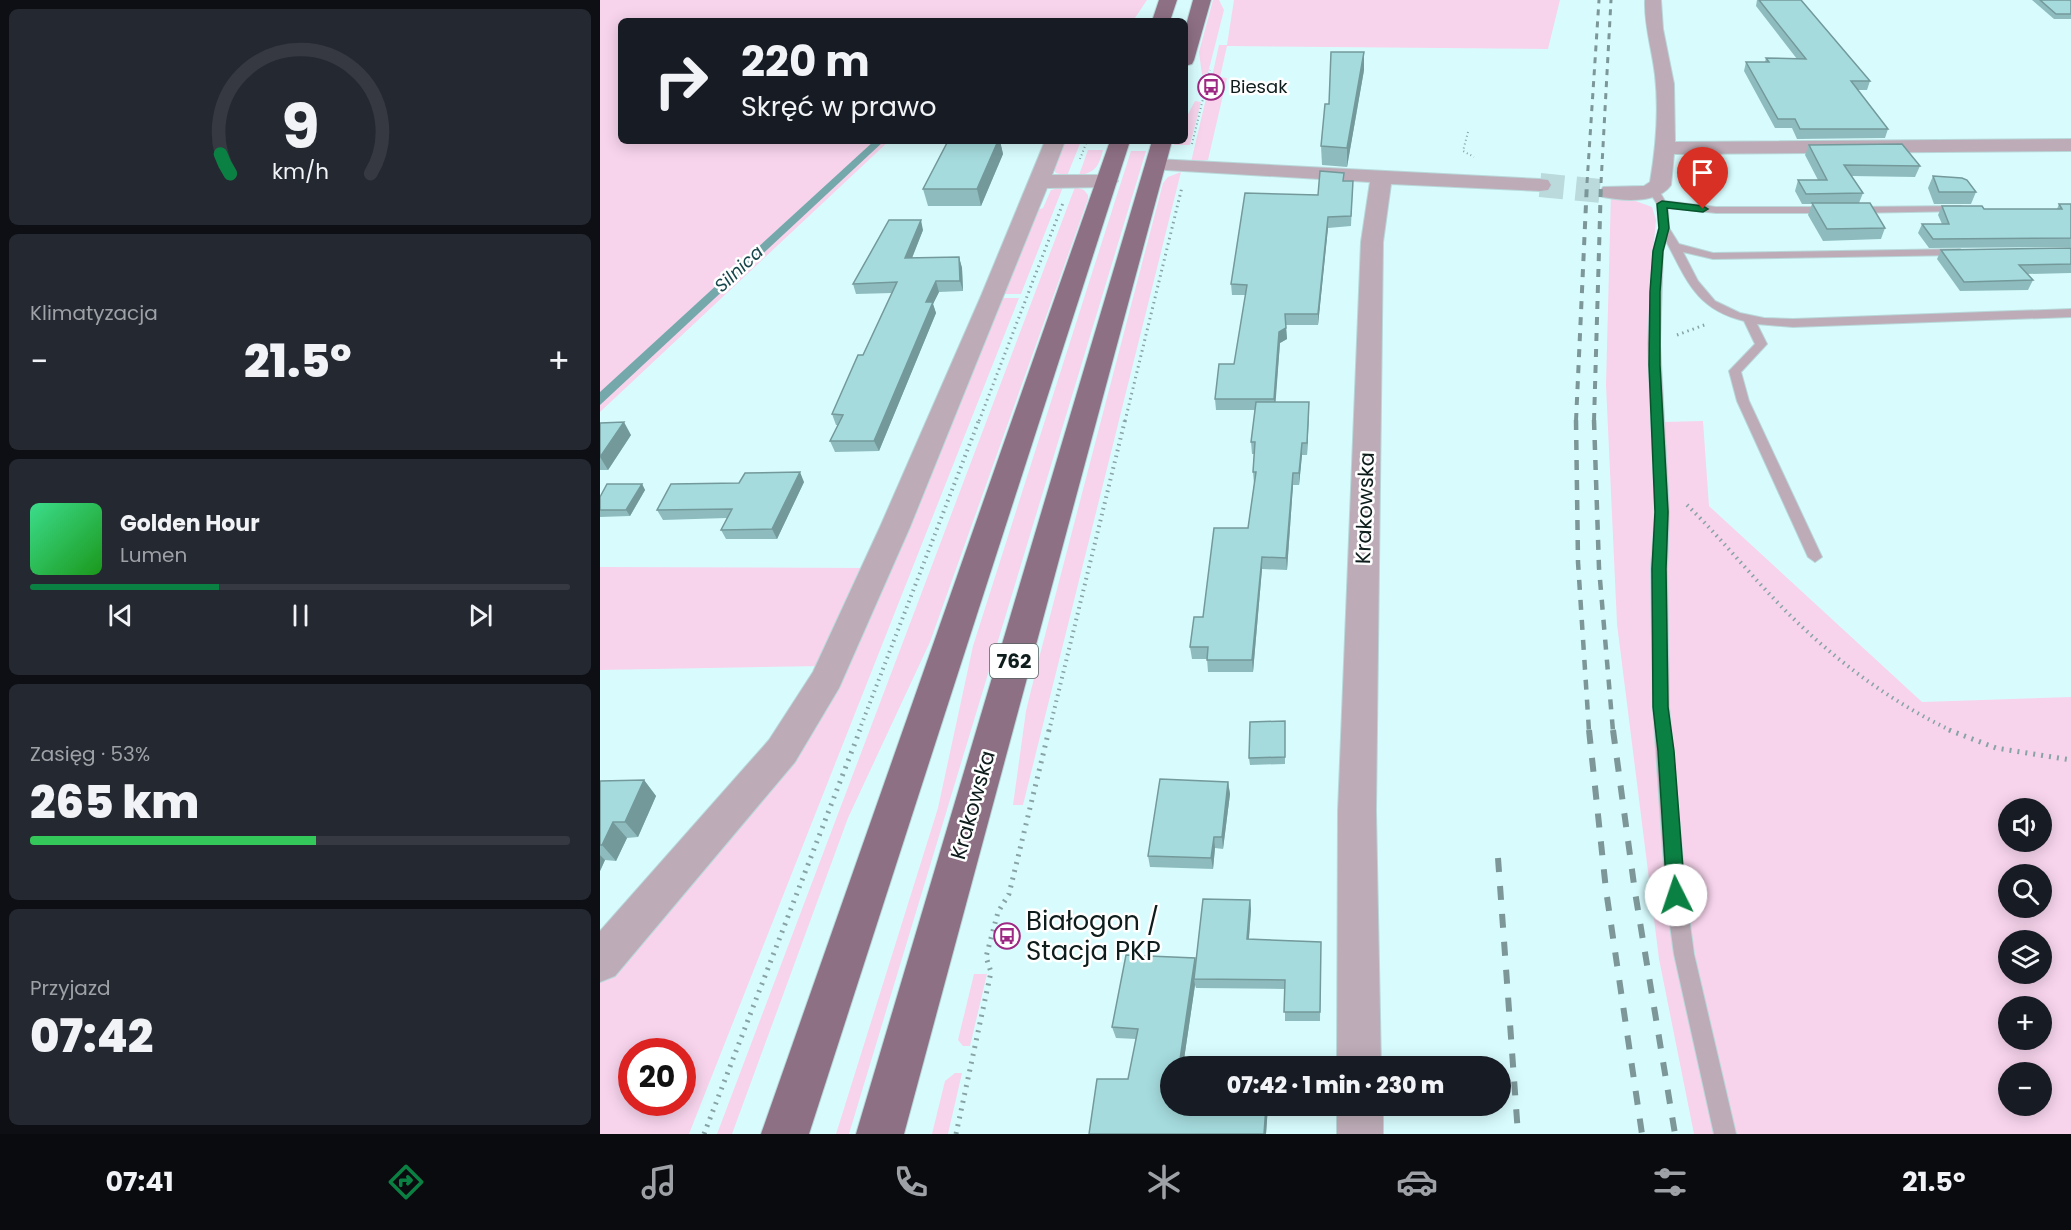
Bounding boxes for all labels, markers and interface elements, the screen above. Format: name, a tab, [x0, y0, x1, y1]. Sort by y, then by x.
text: 220 m	[741, 32, 870, 91]
icon: right	[642, 42, 720, 120]
bus stop icon: Biesak	[1196, 72, 1226, 102]
place label: Biesak	[1230, 74, 1288, 99]
text: 9	[281, 82, 319, 170]
text: Skręć w prawo	[741, 88, 937, 125]
pin	[1677, 147, 1728, 209]
text: km/h	[271, 156, 329, 187]
icon: arrive	[1686, 156, 1719, 189]
water label: Silnica	[709, 240, 769, 298]
text: Klimatyzacja	[30, 299, 158, 327]
text: 21.5°	[244, 330, 352, 393]
text: −	[30, 338, 48, 385]
text: +	[547, 338, 570, 385]
street label: Krakowska	[1348, 451, 1381, 564]
text: Golden Hour	[120, 508, 260, 539]
text: Lumen	[120, 541, 187, 569]
icon: previous	[104, 599, 137, 632]
icon: pause	[284, 599, 317, 632]
icon: next	[464, 599, 497, 632]
road number: 762	[990, 644, 1038, 678]
text: Zasięg · 53%	[30, 740, 150, 768]
street label: Krakowska	[943, 747, 1002, 863]
text: 265 km	[30, 771, 199, 834]
map controls	[1998, 798, 2052, 1116]
button: sound	[1998, 798, 2052, 852]
position arrow	[1644, 863, 1708, 927]
button: search	[1998, 864, 2052, 918]
place label: Białogon / Stacja PKP	[1026, 903, 1161, 969]
bus stop icon: Białogon / Stacja PKP	[992, 921, 1022, 951]
button: layers	[1998, 930, 2052, 984]
text: Przyjazd	[30, 974, 111, 1002]
button: +	[1998, 996, 2052, 1050]
text: 07:42	[30, 1005, 153, 1068]
speed limit sign: 20	[618, 1038, 696, 1116]
button: −	[1998, 1062, 2052, 1116]
text: 07:42 · 1 min · 230 m	[1227, 1070, 1444, 1101]
icon: directions	[385, 1161, 427, 1203]
icon: music	[638, 1161, 680, 1203]
icon: phone	[890, 1161, 932, 1203]
icon: climate	[1143, 1161, 1185, 1203]
icon: car	[1396, 1161, 1438, 1203]
icon: filters	[1649, 1161, 1691, 1203]
text: 07:41	[105, 1163, 174, 1200]
text: 21.5°	[1902, 1163, 1965, 1200]

